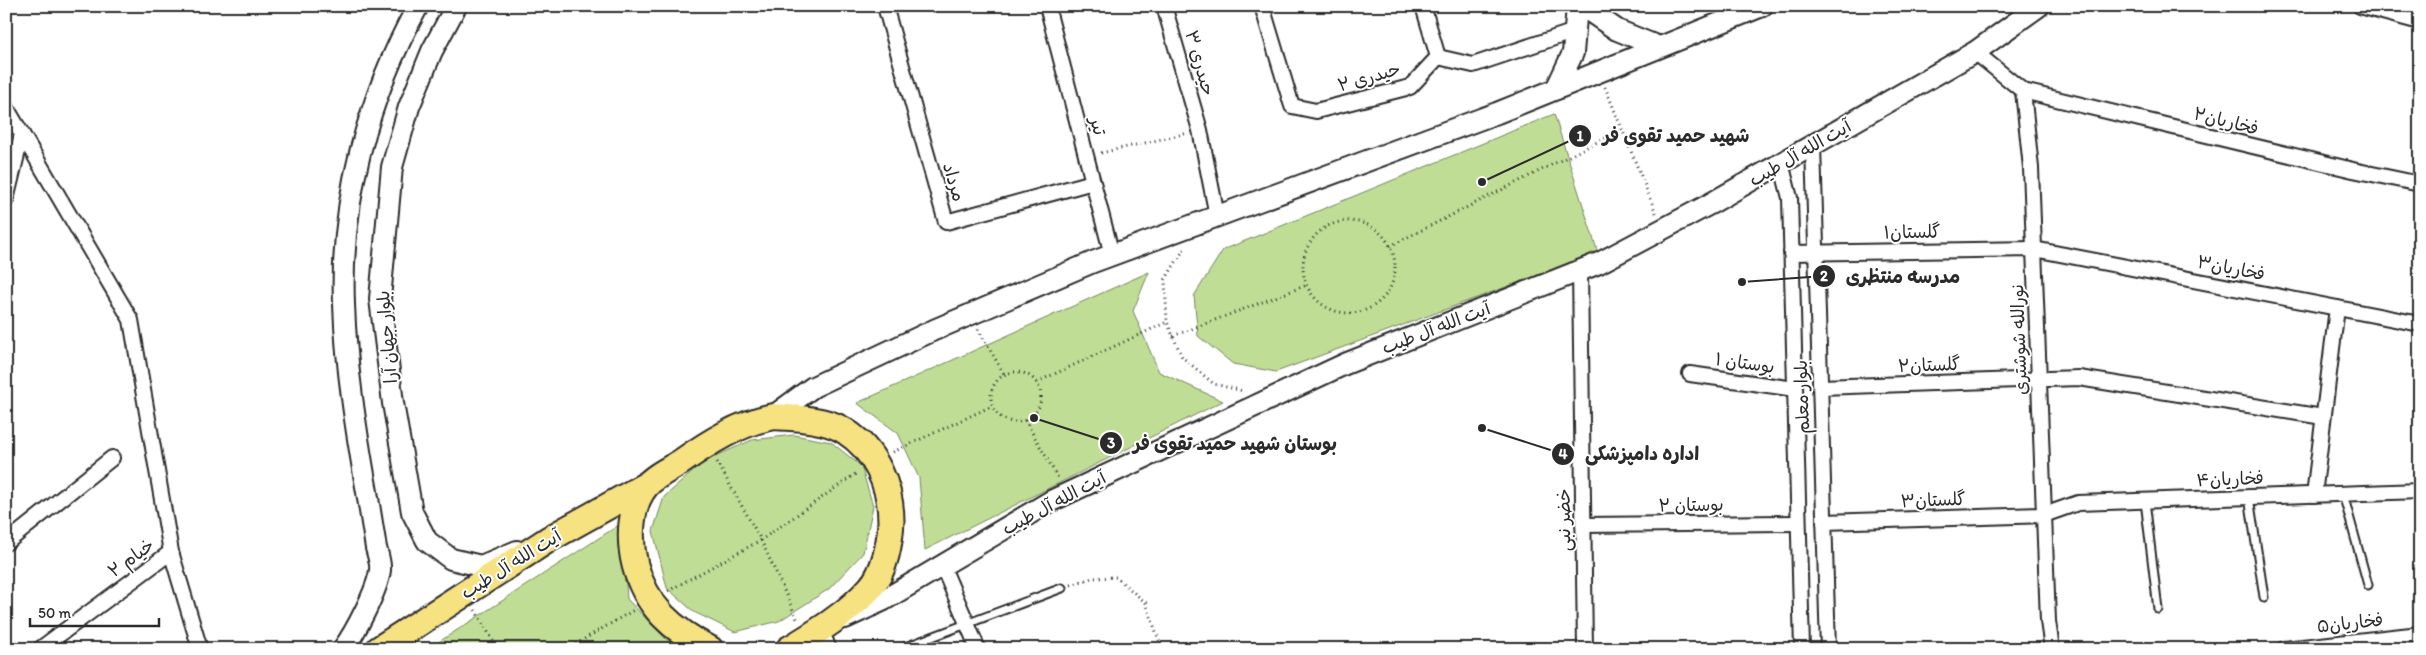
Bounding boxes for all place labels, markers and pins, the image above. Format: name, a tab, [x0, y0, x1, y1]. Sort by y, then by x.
callout: شهید حمید تقوی فر	[1568, 119, 1760, 153]
callout: مدرسه منتظری	[1811, 259, 1971, 293]
callout: بوستان شهید حمید تقوی فر	[1098, 426, 1347, 460]
callout: اداره دامپزشکی	[1550, 437, 1710, 471]

